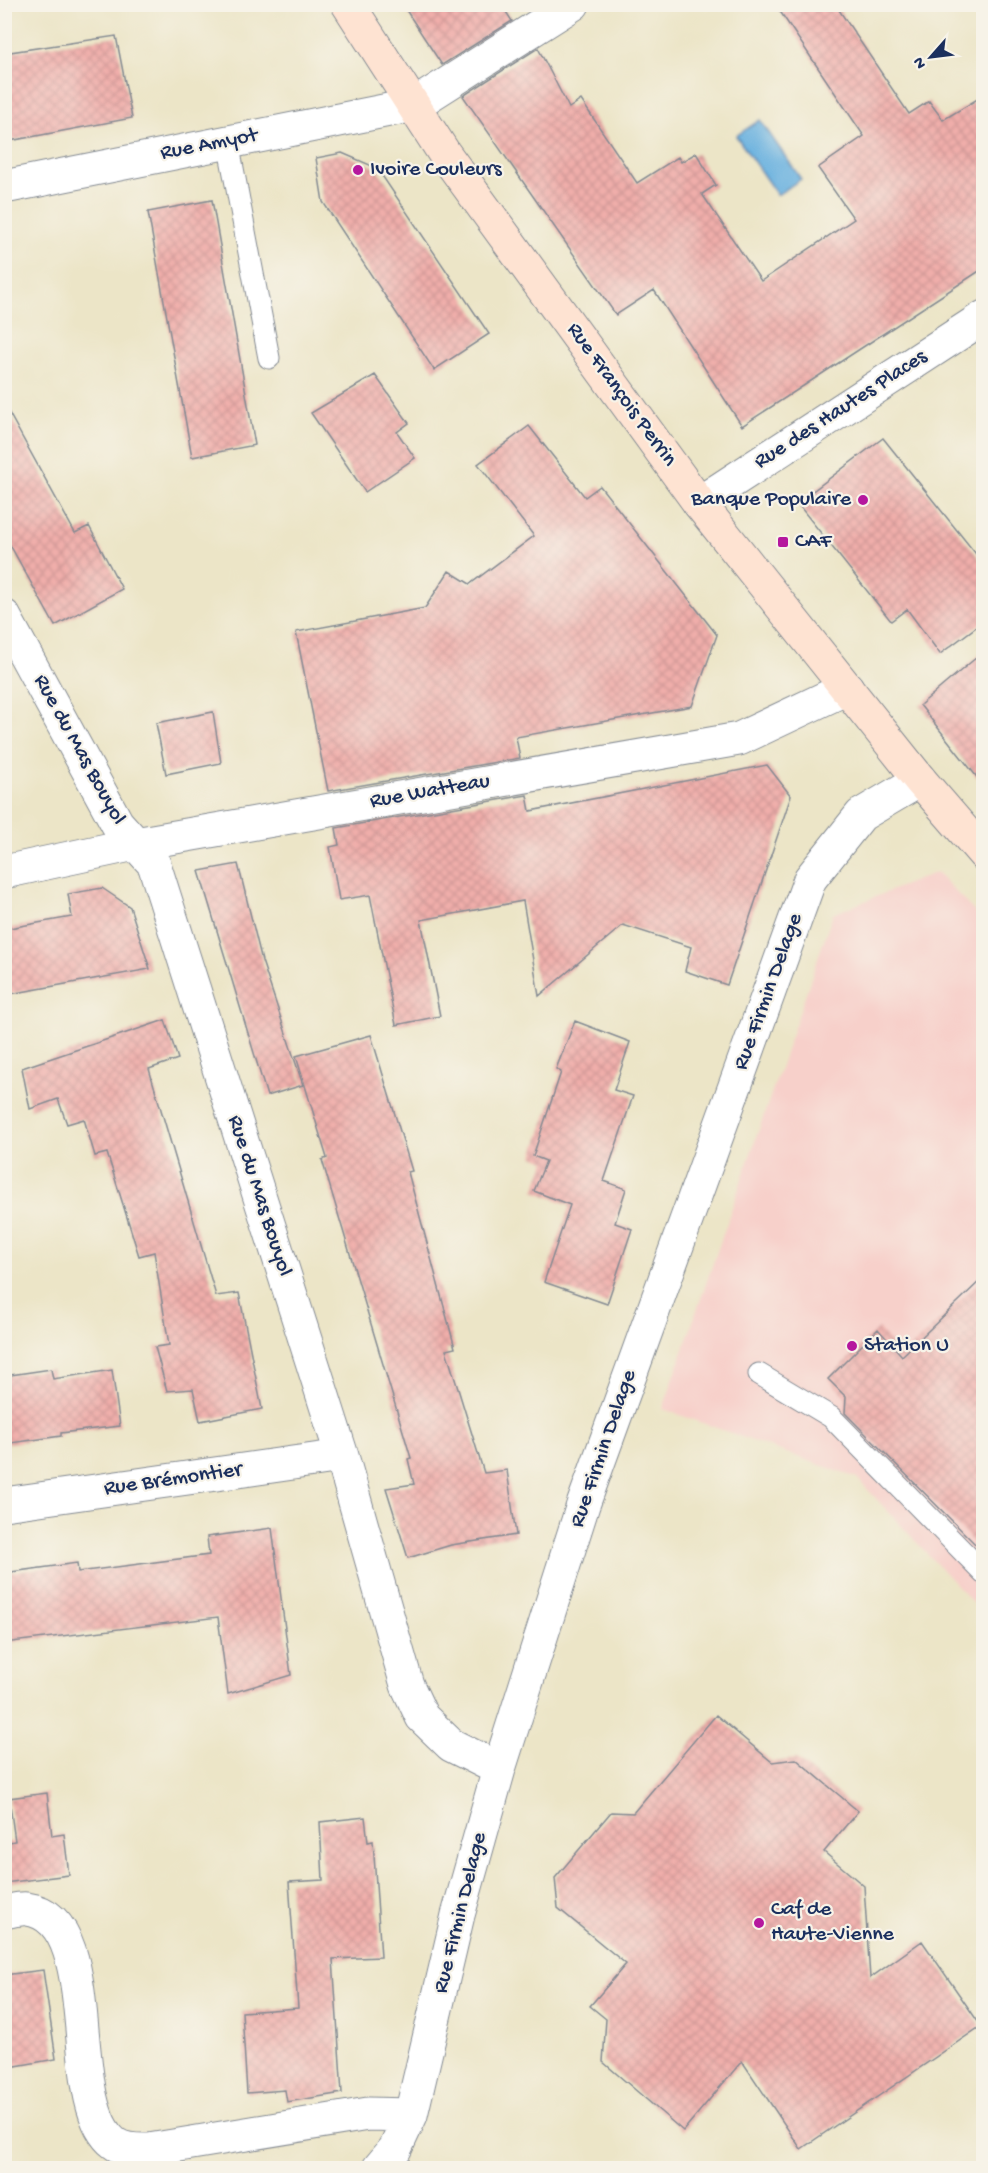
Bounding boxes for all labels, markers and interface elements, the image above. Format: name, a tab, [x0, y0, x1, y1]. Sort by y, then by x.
north arrow	[901, 27, 961, 87]
text: N	[910, 53, 932, 71]
street label: Rue Amyot	[158, 122, 262, 167]
place label: Ivoire Couleurs	[370, 157, 503, 183]
marker: Ivoire Couleurs	[351, 163, 365, 177]
street label: Rue François Perrin	[560, 318, 682, 472]
street label: Rue des Hautes Places	[750, 344, 933, 476]
place label: Banque Populaire	[690, 487, 852, 513]
marker: Banque Populaire	[856, 493, 870, 507]
place label: CAF	[795, 529, 833, 555]
marker: CAF	[776, 535, 790, 549]
street label: Rue du Mas Bouyol	[27, 670, 131, 830]
street label: Rue Watteau	[368, 769, 492, 815]
street label: Rue Firmin Delage	[729, 909, 810, 1074]
street label: Rue du Mas Bouyol	[221, 1112, 297, 1280]
place label: Station U	[864, 1333, 949, 1359]
marker: Station U	[845, 1339, 859, 1353]
street label: Rue Firmin Delage	[565, 1366, 643, 1531]
street label: Rue Brémontier	[102, 1457, 246, 1503]
street label: Rue Firmin Delage	[428, 1829, 494, 1996]
place label: Caf de Haute-Vienne	[771, 1897, 895, 1948]
marker: Caf de Haute-Vienne	[752, 1916, 766, 1930]

